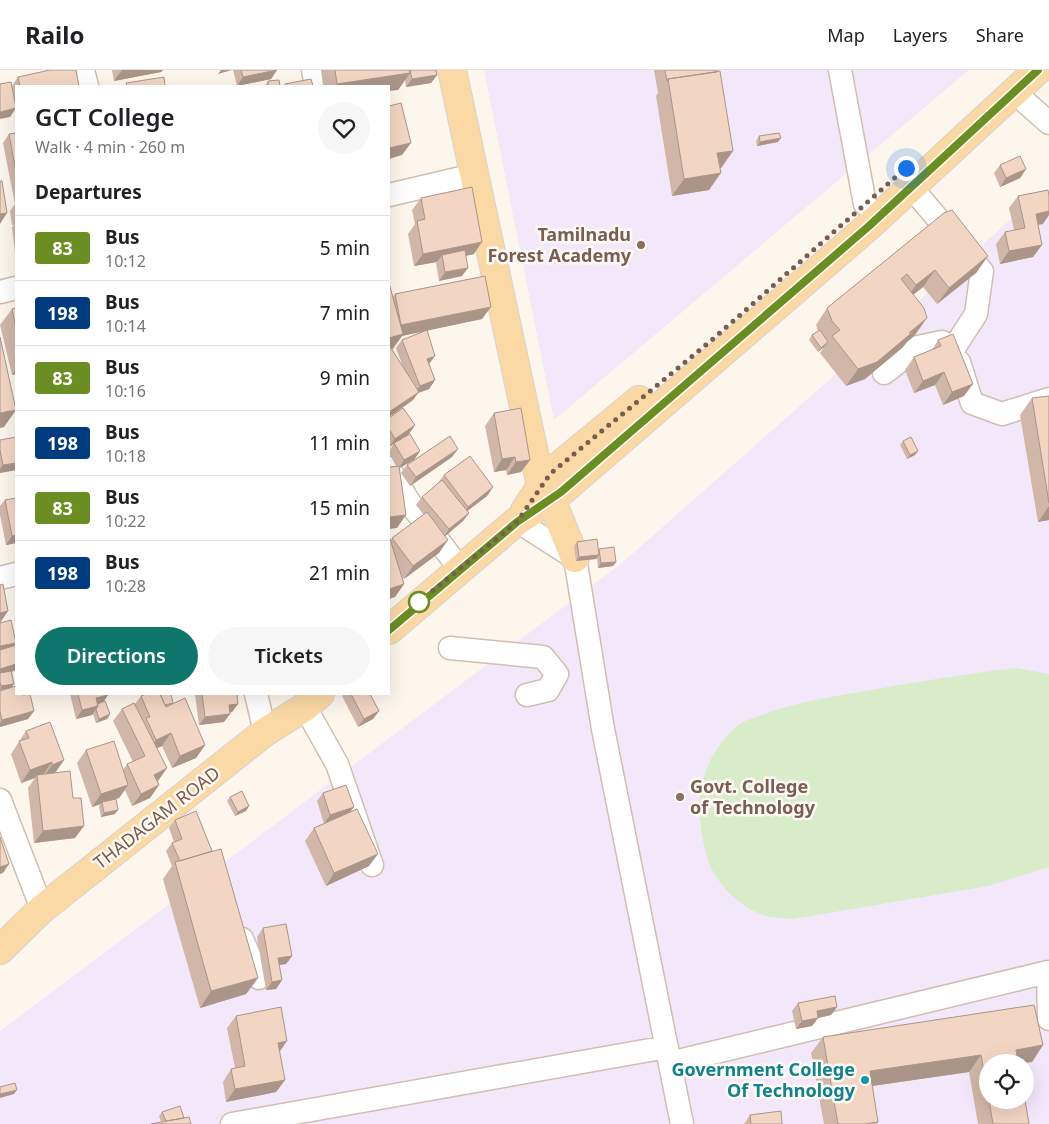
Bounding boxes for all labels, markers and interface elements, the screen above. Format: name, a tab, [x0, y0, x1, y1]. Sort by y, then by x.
text: Railo	[25, 18, 84, 51]
text: Map	[827, 23, 865, 47]
text: Layers	[893, 23, 948, 47]
text: Share	[976, 23, 1024, 47]
text: GCT College	[35, 100, 174, 133]
button: heart	[318, 102, 370, 154]
text: Walk · 4 min · 260 m	[35, 136, 185, 158]
your location	[894, 156, 919, 181]
text: Departures	[35, 179, 142, 205]
place label: Tamilnadu Forest Academy	[487, 222, 632, 267]
text: Bus	[105, 224, 140, 250]
text: 5 min	[320, 235, 370, 261]
text: 83	[52, 236, 73, 260]
marker: Tamilnadu Forest Academy	[635, 239, 647, 251]
text: 10:12	[105, 250, 146, 272]
text: Bus	[105, 289, 140, 315]
text: 7 min	[320, 300, 370, 326]
text: 198	[47, 301, 78, 325]
text: 10:14	[105, 315, 146, 337]
text: Bus	[105, 354, 140, 380]
text: 9 min	[320, 365, 370, 391]
text: 83	[52, 366, 73, 390]
text: 10:16	[105, 380, 146, 402]
text: Bus	[105, 419, 140, 445]
text: 11 min	[309, 430, 370, 456]
text: 198	[47, 431, 78, 455]
text: 10:18	[105, 445, 146, 467]
text: Bus	[105, 484, 140, 510]
text: 15 min	[309, 495, 370, 521]
text: 83	[52, 496, 73, 520]
text: 10:22	[105, 510, 146, 532]
text: Bus	[105, 549, 140, 575]
text: 21 min	[309, 560, 370, 586]
text: 198	[47, 561, 78, 585]
text: 10:28	[105, 575, 146, 597]
unlabelled marker	[408, 591, 430, 613]
button: Directions	[35, 627, 198, 685]
button: Tickets	[208, 627, 370, 685]
street label: THADAGAM ROAD	[88, 760, 224, 874]
place label: Govt. College of Technology	[690, 774, 816, 819]
marker: Govt. College of Technology	[674, 791, 686, 803]
map controls	[979, 1054, 1034, 1109]
button: locate	[979, 1054, 1034, 1109]
place label: Government College Of Technology	[671, 1057, 856, 1102]
marker: Government College Of Technology	[859, 1074, 871, 1086]

